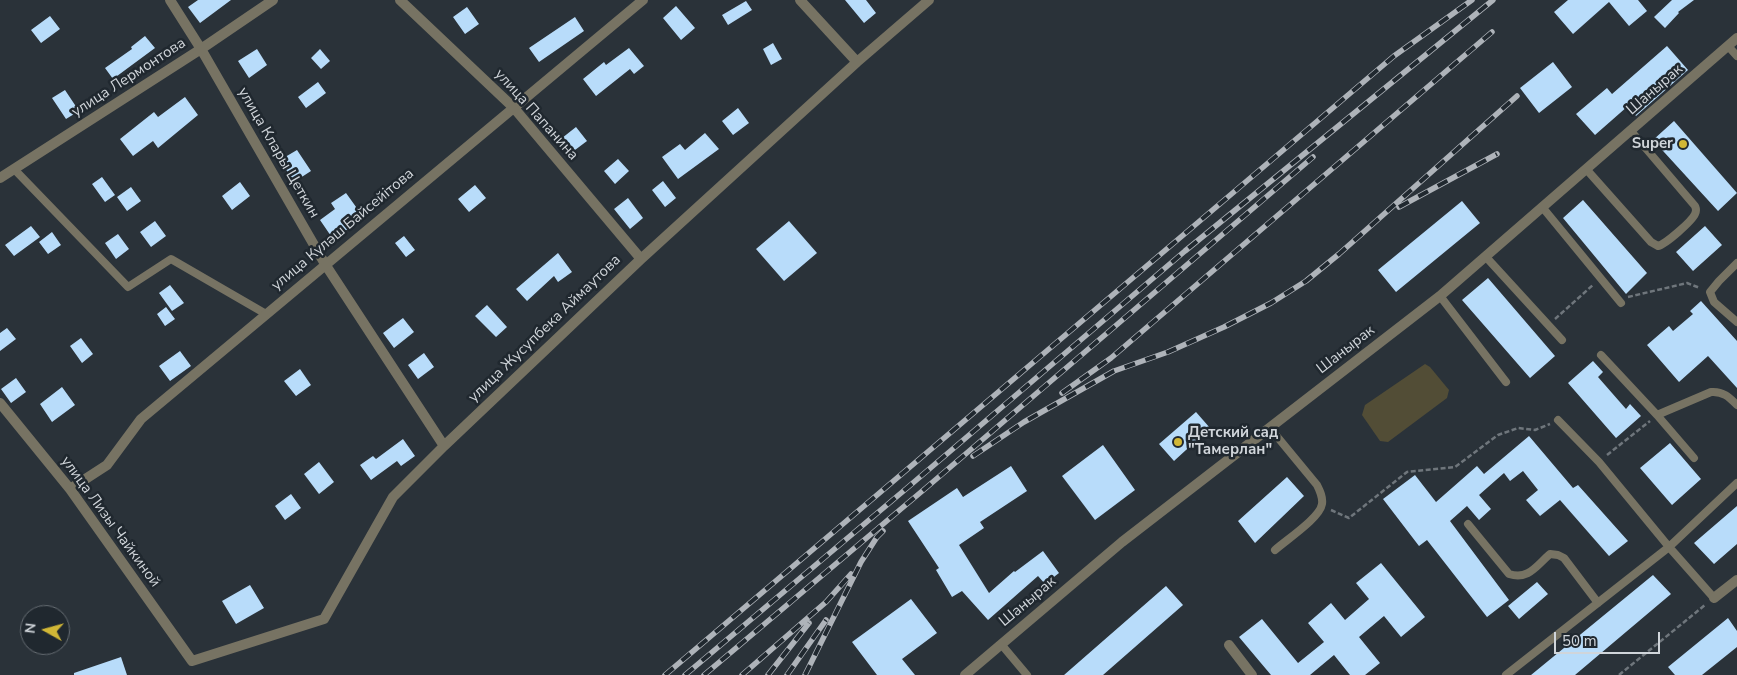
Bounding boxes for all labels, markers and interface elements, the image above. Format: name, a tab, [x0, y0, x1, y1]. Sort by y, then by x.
street label: улица Лермонтова	[69, 34, 189, 122]
street label: Шанырак	[1623, 61, 1687, 119]
street label: улица Папанина	[490, 66, 582, 164]
street label: улица Клары Цеткин	[233, 84, 323, 222]
place label: Super	[1632, 135, 1673, 153]
marker: Super	[1677, 138, 1689, 150]
street label: улица Күләш Байсейітова	[268, 165, 418, 295]
street label: улица Жусупбека Аймаутова	[465, 251, 625, 407]
street label: Шанырак	[1313, 322, 1379, 378]
place label: Детский сад "Тамерлан"	[1188, 424, 1278, 459]
marker: Детский сад "Тамерлан"	[1172, 436, 1184, 448]
street label: улица Лизы Чайкиной	[56, 453, 164, 591]
street label: Шанырак	[996, 573, 1060, 631]
north arrow	[20, 605, 70, 655]
text: N	[21, 622, 41, 635]
scale bar	[1557, 622, 1663, 654]
text: 50 m	[1562, 631, 1597, 651]

